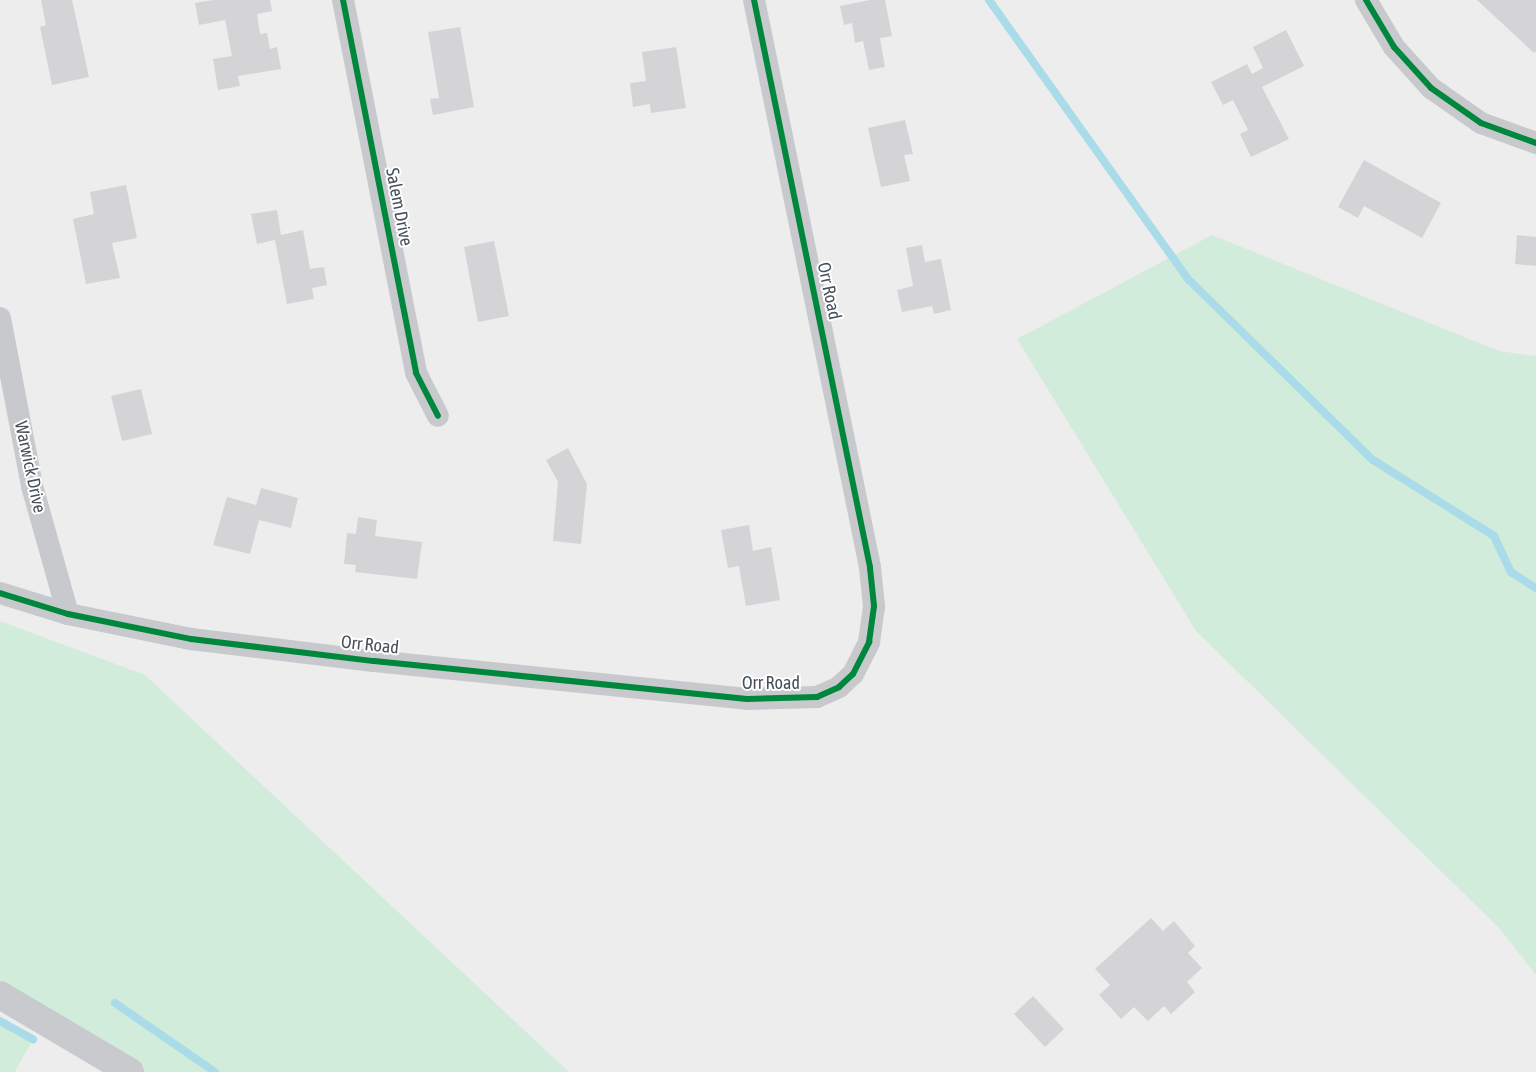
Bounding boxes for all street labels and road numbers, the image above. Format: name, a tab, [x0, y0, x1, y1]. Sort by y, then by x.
street label: Salem Drive	[381, 166, 417, 248]
street label: Orr Road	[812, 260, 846, 322]
street label: Warwick Drive	[10, 419, 50, 515]
street label: Orr Road	[340, 631, 400, 659]
street label: Orr Road	[742, 672, 800, 694]

